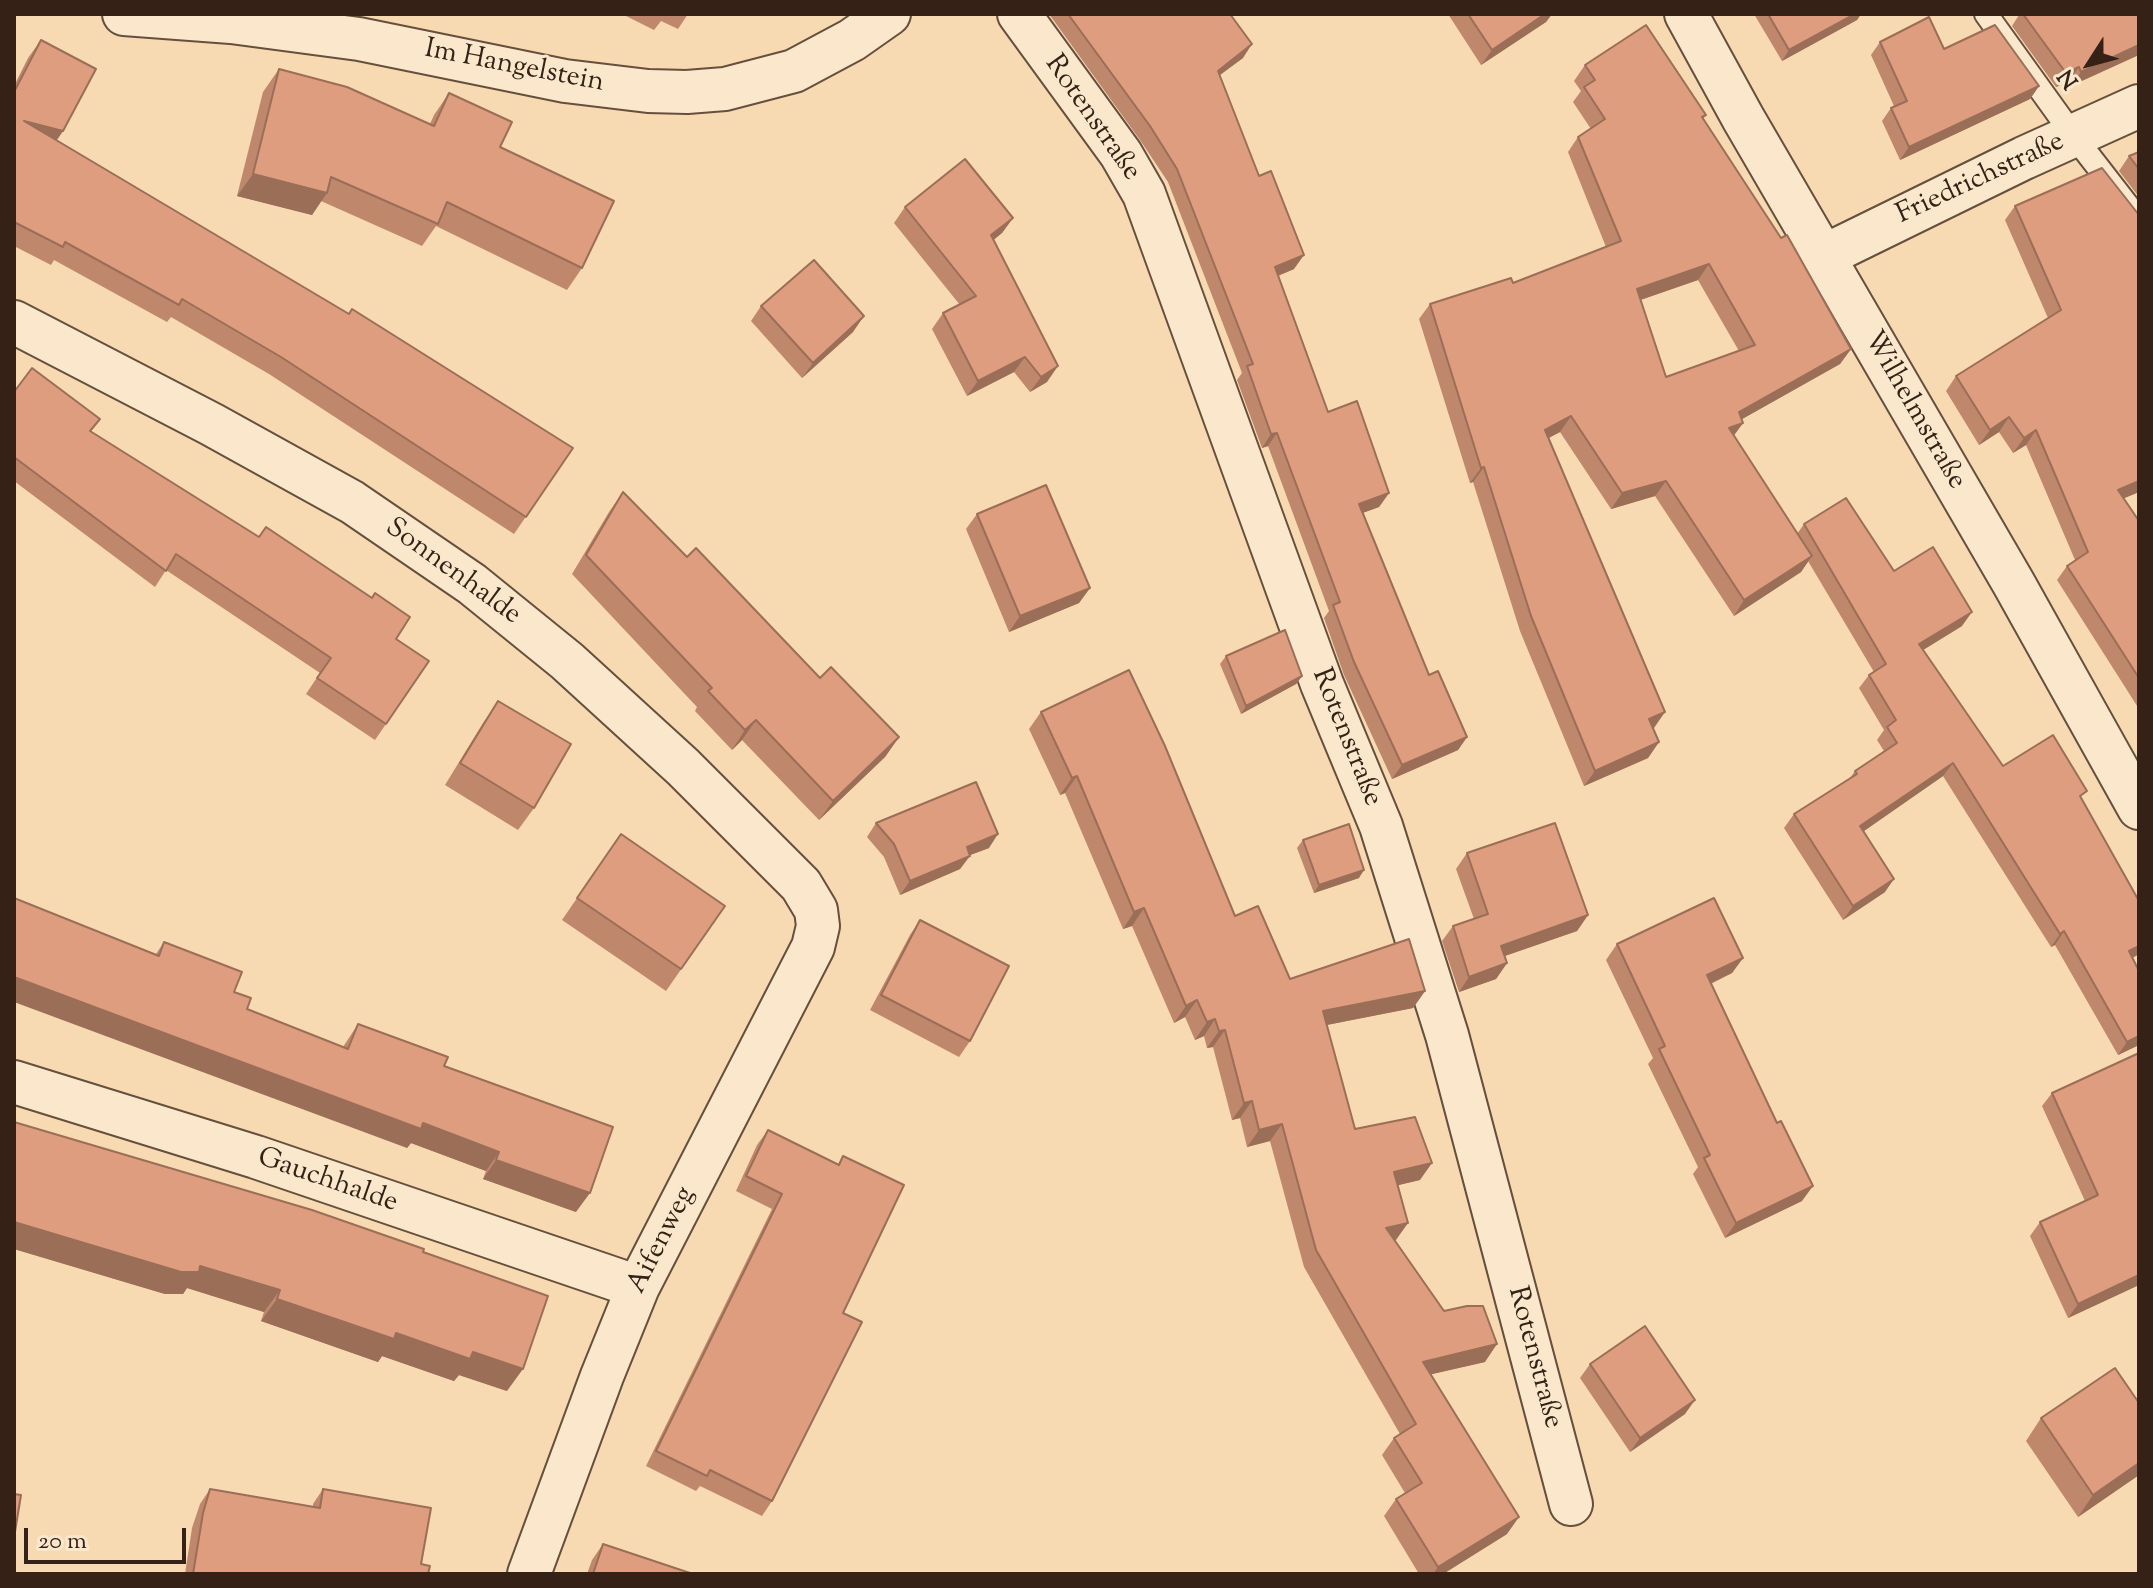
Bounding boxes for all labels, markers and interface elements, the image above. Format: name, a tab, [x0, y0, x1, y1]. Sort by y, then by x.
north arrow	[2049, 24, 2129, 104]
street label: Im Hangelstein	[421, 34, 607, 102]
street label: Rotenstraße	[1036, 50, 1146, 188]
text: N	[2051, 62, 2088, 95]
street label: Friedrichstraße	[1892, 127, 2070, 233]
street label: Wilhelmstraße	[1854, 326, 1972, 496]
street label: Sonnenhalde	[377, 512, 527, 634]
street label: Rotenstraße	[1302, 664, 1388, 812]
street label: Gauchhalde	[253, 1142, 401, 1222]
street label: Aifenweg	[622, 1182, 704, 1300]
street label: Rotenstraße	[1498, 1283, 1568, 1433]
scale bar	[28, 1512, 190, 1562]
text: 20 m	[38, 1525, 87, 1559]

